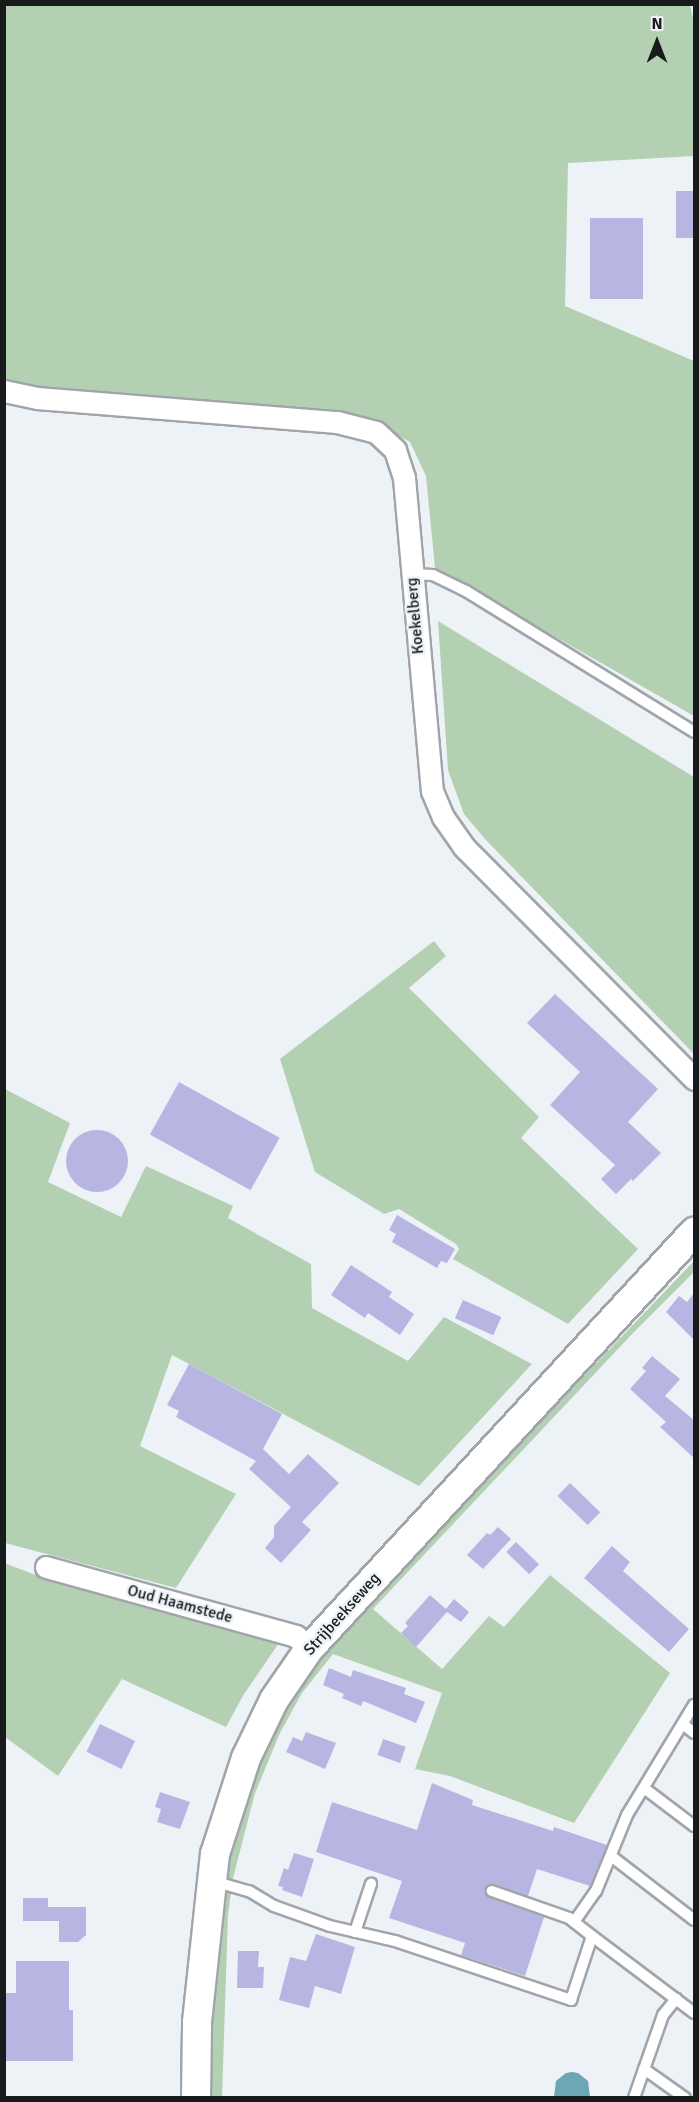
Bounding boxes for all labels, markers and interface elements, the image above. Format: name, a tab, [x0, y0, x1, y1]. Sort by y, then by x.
north arrow	[627, 12, 687, 72]
text: N	[651, 14, 663, 34]
street label: Koekelberg	[402, 577, 428, 655]
street label: Strijbeekseweg	[300, 1569, 384, 1659]
street label: Oud Haamstede	[125, 1581, 235, 1627]

